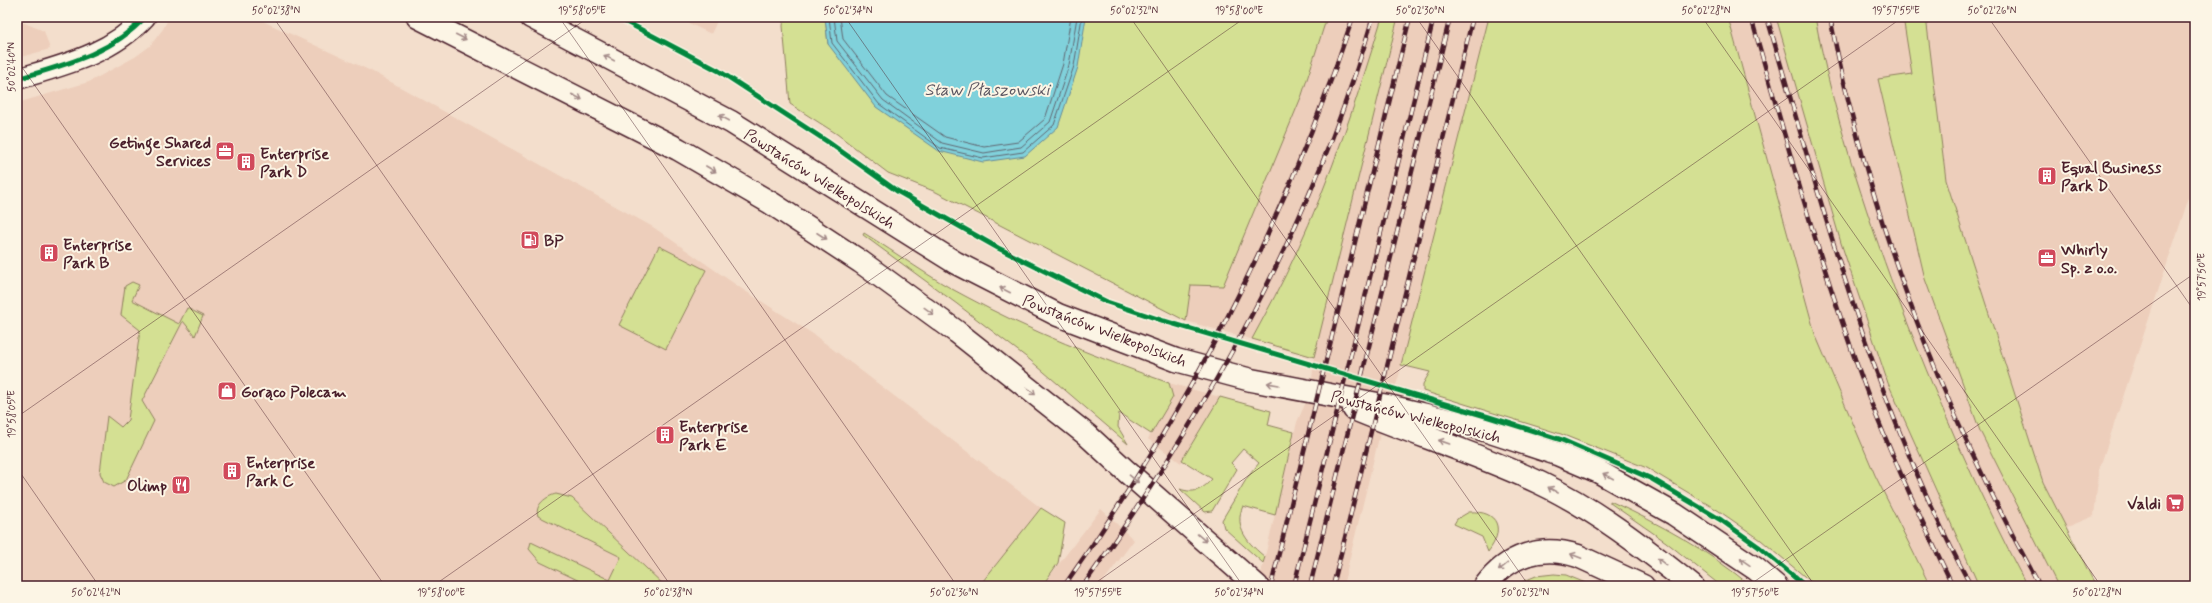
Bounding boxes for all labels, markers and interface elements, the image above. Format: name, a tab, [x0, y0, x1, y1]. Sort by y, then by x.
text: 50°02'38"N	[252, 4, 301, 18]
text: 19°58'05"E	[558, 4, 606, 18]
text: 50°02'34"N	[824, 4, 873, 18]
text: 50°02'32"N	[1110, 4, 1158, 18]
text: 19°58'00"E	[1215, 4, 1263, 18]
text: 50°02'30"N	[1396, 4, 1445, 18]
text: 50°02'28"N	[1682, 4, 1731, 18]
text: 19°57'55"E	[1872, 4, 1920, 18]
text: 50°02'26"N	[1968, 4, 2017, 18]
one-way arrow	[455, 34, 467, 42]
text: 50°02'40"N	[5, 42, 19, 92]
one-way arrow	[603, 54, 615, 61]
water label: Staw Płaszowski	[924, 79, 1052, 101]
one-way arrow	[570, 94, 582, 101]
one-way arrow	[718, 114, 730, 121]
street label: Powstańców Wielkopolskich	[740, 124, 899, 234]
place label: Getinge Shared Services	[109, 133, 211, 172]
office icon: Getinge Shared Services	[214, 140, 236, 162]
place label: Enterprise Park D	[260, 144, 329, 183]
building icon: Enterprise Park D	[235, 151, 257, 173]
place label: Equal Business Park D	[2061, 158, 2162, 197]
one-way arrow	[705, 165, 717, 173]
building icon: Equal Business Park D	[2036, 165, 2058, 187]
fuel station icon: BP	[519, 229, 541, 251]
place label: BP	[544, 231, 564, 252]
one-way arrow	[816, 233, 828, 241]
place label: Enterprise Park B	[63, 235, 132, 274]
place label: Whirly Sp. z o.o.	[2060, 240, 2117, 279]
building icon: Enterprise Park B	[38, 242, 60, 264]
office icon: Whirly Sp. z o.o.	[2036, 247, 2058, 269]
text: 19°57'50"E	[2195, 253, 2209, 301]
one-way arrow	[1000, 286, 1012, 293]
street label: Powstańców Wielkopolskich	[1019, 290, 1190, 372]
one-way arrow	[923, 307, 934, 315]
shop icon: Gorąco Polecam	[216, 380, 238, 402]
one-way arrow	[1266, 380, 1279, 388]
place label: Gorąco Polecam	[241, 382, 347, 403]
one-way arrow	[1026, 386, 1037, 395]
street label: Powstańców Wielkopolskich	[1329, 386, 1503, 449]
text: 19°58'05"E	[5, 390, 19, 438]
place label: Enterprise Park E	[679, 417, 748, 456]
building icon: Enterprise Park E	[654, 424, 676, 446]
one-way arrow	[1438, 438, 1450, 446]
place label: Enterprise Park C	[246, 453, 315, 492]
building icon: Enterprise Park C	[221, 460, 243, 482]
one-way arrow	[1602, 472, 1614, 480]
restaurant icon: Olimp	[170, 474, 192, 496]
one-way arrow	[1129, 474, 1140, 483]
place label: Olimp	[127, 476, 167, 497]
one-way arrow	[1547, 486, 1559, 494]
supermarket icon: Valdi	[2164, 492, 2186, 514]
place label: Valdi	[2127, 494, 2161, 515]
one-way arrow	[1197, 534, 1208, 543]
one-way arrow	[1571, 551, 1583, 559]
one-way arrow	[1656, 557, 1667, 566]
one-way arrow	[1740, 558, 1751, 566]
one-way arrow	[1497, 563, 1508, 572]
text: 50°02'42"N	[71, 586, 121, 600]
text: 19°58'00"E	[417, 586, 465, 600]
text: 50°02'38"N	[644, 586, 693, 600]
text: 50°02'36"N	[930, 586, 979, 600]
text: 19°57'55"E	[1074, 586, 1122, 600]
text: 50°02'34"N	[1215, 586, 1264, 600]
text: 50°02'32"N	[1501, 586, 1549, 600]
text: 19°57'50"E	[1731, 586, 1779, 600]
text: 50°02'28"N	[2073, 586, 2122, 600]

